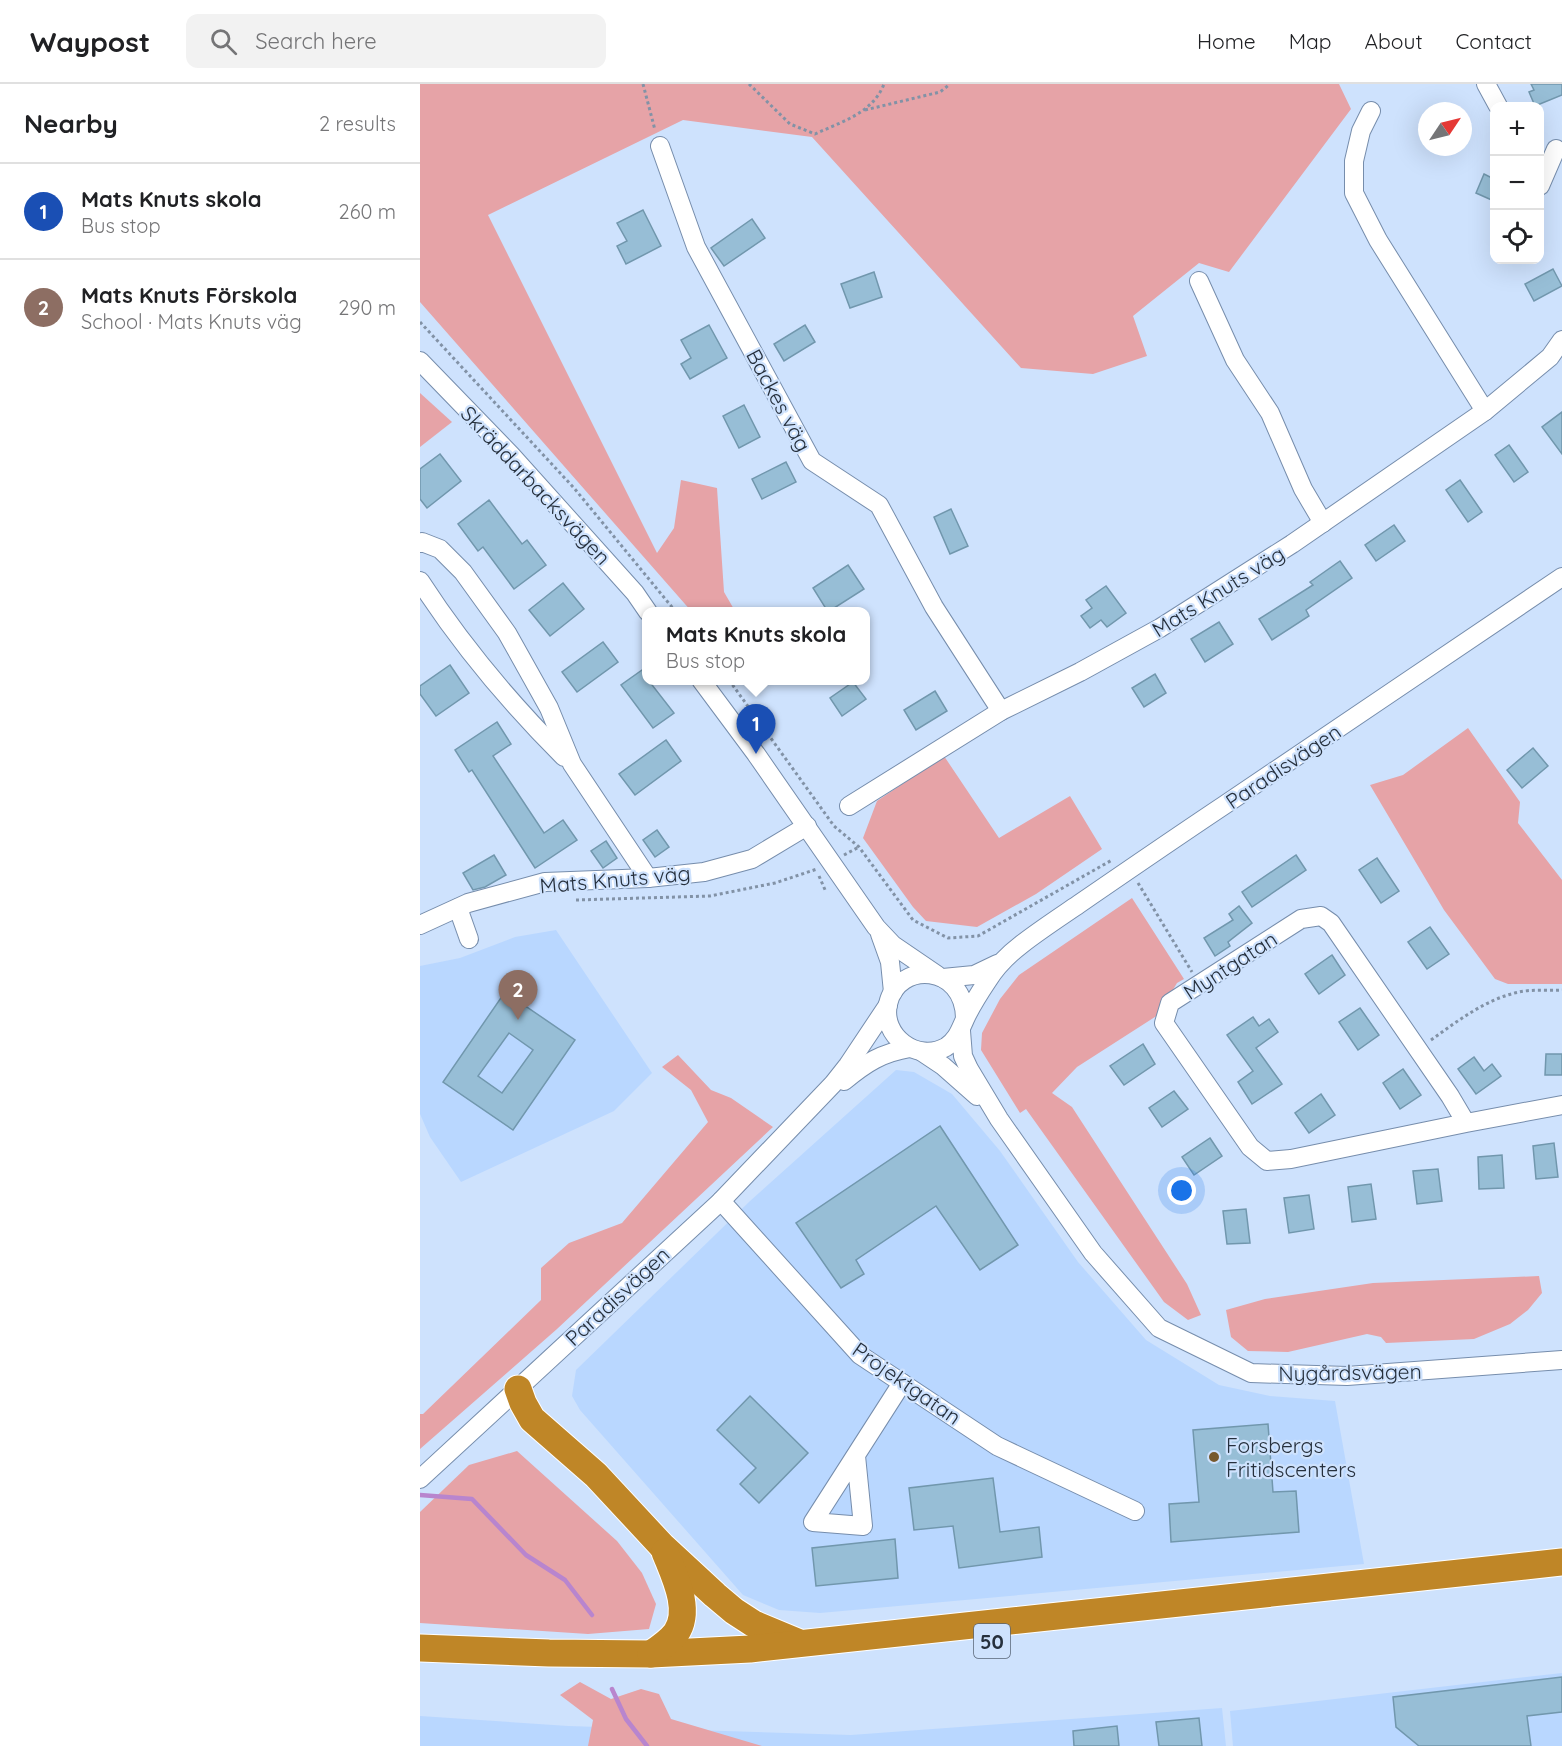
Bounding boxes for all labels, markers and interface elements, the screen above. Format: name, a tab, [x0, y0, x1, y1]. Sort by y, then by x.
search box	[186, 14, 606, 68]
text: Waypost	[30, 24, 150, 59]
icon: search	[207, 25, 240, 58]
text: Search here	[255, 27, 377, 55]
text: Home	[1197, 28, 1256, 54]
text: Map	[1289, 28, 1332, 54]
text: About	[1365, 28, 1423, 54]
text: Contact	[1456, 28, 1532, 54]
north arrow	[1418, 102, 1472, 156]
map controls	[1490, 102, 1544, 264]
button: +	[1490, 102, 1544, 156]
text: Nearby	[24, 107, 118, 140]
text: 2 results	[319, 111, 396, 136]
button: −	[1490, 156, 1544, 210]
text: Mats Knuts skola	[81, 185, 262, 213]
text: 1	[40, 199, 47, 224]
text: 260 m	[339, 199, 396, 224]
button: locate	[1490, 210, 1544, 264]
text: Bus stop	[81, 213, 161, 238]
text: Mats Knuts Förskola	[81, 281, 297, 309]
text: 2	[38, 295, 49, 320]
text: 290 m	[338, 295, 396, 320]
text: School · Mats Knuts väg	[81, 309, 302, 334]
street label: Backes väg	[741, 344, 817, 456]
street label: Skräddarbacksvägen	[456, 400, 616, 570]
street label: Mats Knuts väg	[1147, 540, 1289, 642]
popup	[642, 607, 870, 685]
text: Mats Knuts skola	[666, 620, 846, 648]
text: Bus stop	[666, 648, 745, 673]
pin: 1	[736, 704, 776, 754]
street label: Paradisvägen	[1220, 718, 1346, 814]
street label: Mats Knuts väg	[538, 859, 692, 899]
street label: Myntgatan	[1178, 925, 1282, 1005]
pin: 2	[498, 970, 538, 1020]
your location	[1167, 1176, 1196, 1205]
street label: Paradisvägen	[559, 1241, 675, 1351]
street label: Projektgatan	[848, 1336, 966, 1430]
street label: Nygårdsvägen	[1278, 1358, 1422, 1386]
place label: Forsbergs Fritidscenters	[1226, 1432, 1356, 1482]
marker: Forsbergs Fritidscenters	[1207, 1450, 1221, 1464]
road number: 50	[974, 1624, 1010, 1658]

